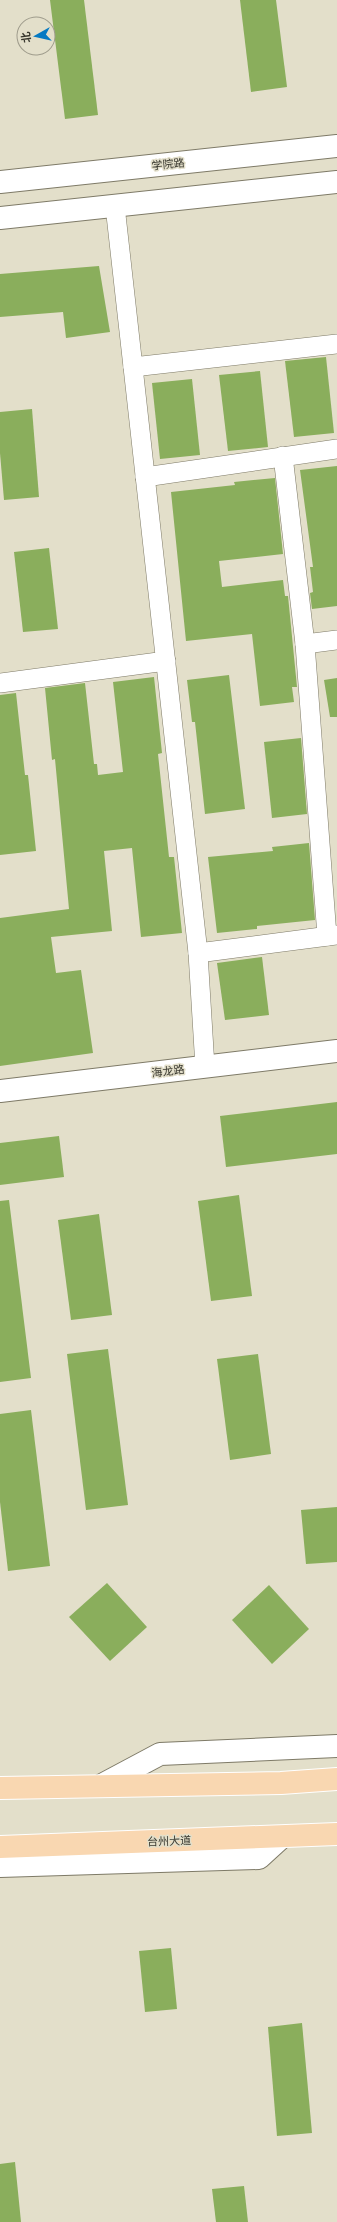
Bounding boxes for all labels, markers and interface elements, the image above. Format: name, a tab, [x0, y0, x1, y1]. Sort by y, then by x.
north arrow	[16, 16, 56, 56]
text: 北	[19, 31, 34, 44]
street label: 学院路	[151, 156, 185, 173]
street label: 海龙路	[151, 1063, 185, 1080]
street label: 台州大道	[147, 1834, 191, 1849]

